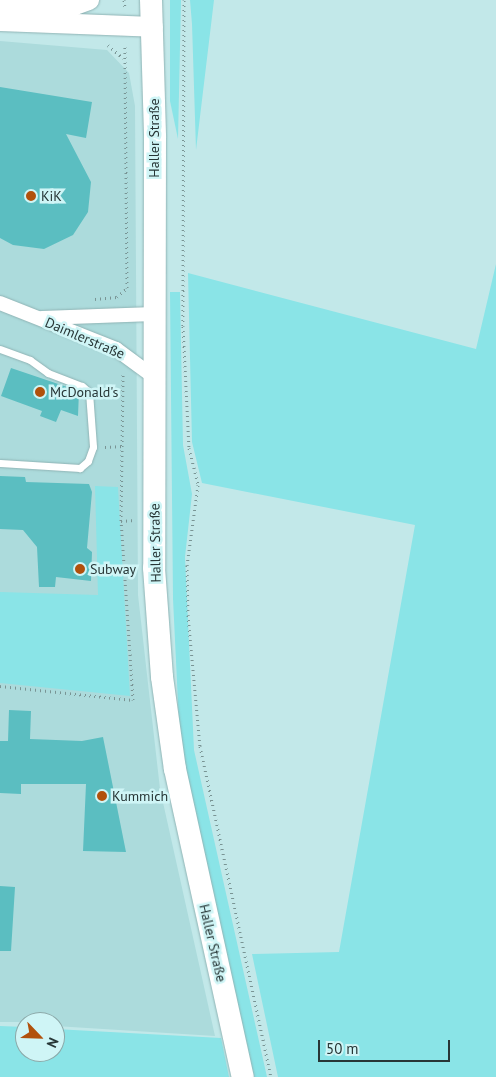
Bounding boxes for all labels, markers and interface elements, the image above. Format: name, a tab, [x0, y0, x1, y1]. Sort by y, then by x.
street label: Haller Straße	[146, 98, 162, 178]
place label: KiK	[41, 188, 62, 204]
marker: KiK	[25, 190, 37, 202]
street label: Daimlerstraße	[43, 314, 127, 362]
place label: McDonald's	[50, 384, 118, 400]
marker: McDonald's	[34, 386, 46, 398]
street label: Haller Straße	[146, 503, 164, 583]
place label: Subway	[90, 561, 136, 577]
marker: Subway	[74, 563, 86, 575]
place label: Kummich	[112, 788, 168, 804]
marker: Kummich	[96, 790, 108, 802]
street label: Haller Straße	[196, 902, 230, 984]
north arrow	[15, 1012, 65, 1062]
scale bar	[321, 1030, 454, 1062]
text: N	[43, 1035, 63, 1051]
text: 50 m	[326, 1039, 359, 1058]

